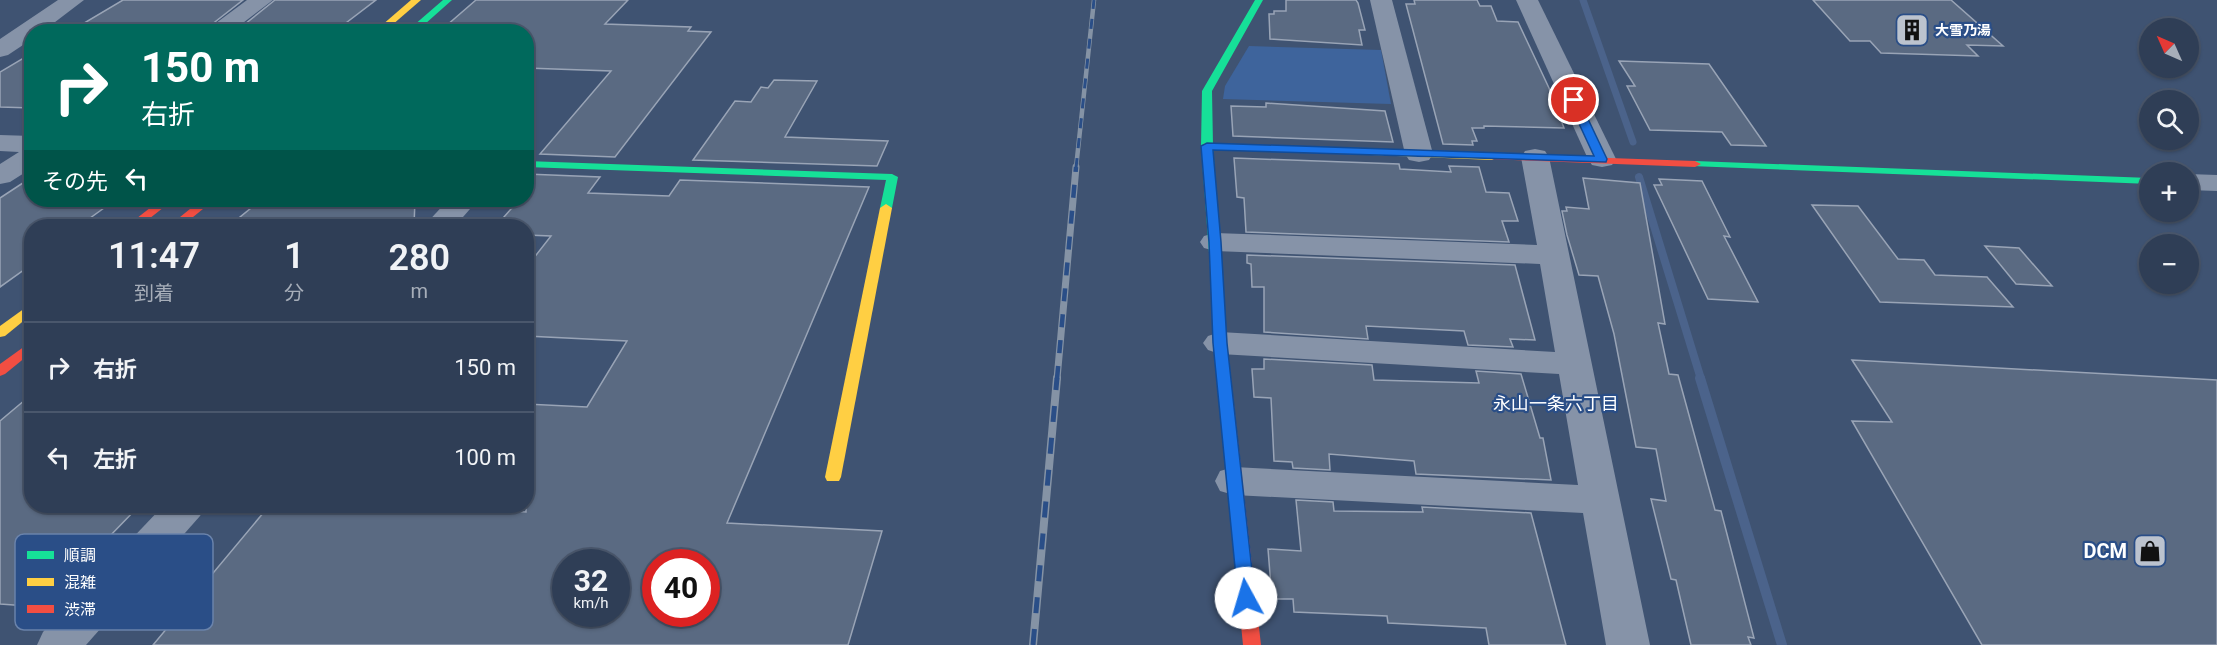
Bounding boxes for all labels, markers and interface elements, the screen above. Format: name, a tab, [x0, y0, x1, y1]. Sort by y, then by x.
building icon: 大雪乃湯	[1894, 12, 1930, 48]
north arrow	[2139, 18, 2199, 78]
map controls	[2139, 18, 2199, 294]
place label: 大雪乃湯	[1935, 22, 1991, 38]
text: 150 m	[141, 43, 260, 92]
icon: right	[42, 48, 120, 126]
pin	[1548, 74, 1599, 125]
icon: arrive	[1557, 83, 1590, 116]
button: search	[2139, 90, 2199, 150]
text: 右折	[141, 99, 195, 131]
icon: left	[120, 162, 153, 195]
button: +	[2139, 162, 2199, 222]
text: その先	[42, 169, 108, 194]
button: −	[2139, 234, 2199, 294]
text: 11:47	[108, 235, 200, 277]
text: 1	[284, 235, 304, 277]
text: 280	[388, 237, 450, 279]
text: m	[410, 279, 428, 303]
text: 到着	[134, 281, 174, 305]
text: 分	[284, 281, 304, 305]
icon: right	[42, 351, 75, 384]
text: 150 m	[454, 355, 516, 380]
text: 右折	[93, 357, 137, 382]
district label: 永山一条六丁目	[1493, 393, 1619, 414]
icon: left	[42, 441, 75, 474]
text: 100 m	[454, 445, 516, 470]
text: 左折	[93, 447, 137, 472]
shop icon: DCM	[2132, 533, 2168, 569]
legend	[15, 534, 213, 630]
place label: DCM	[2083, 539, 2127, 563]
text: 順調	[64, 546, 96, 565]
speed limit sign: 40	[642, 549, 720, 627]
text: 32	[574, 563, 608, 598]
position arrow	[1214, 566, 1278, 630]
text: 混雑	[64, 573, 96, 592]
text: km/h	[573, 594, 609, 612]
text: 渋滞	[64, 600, 96, 619]

